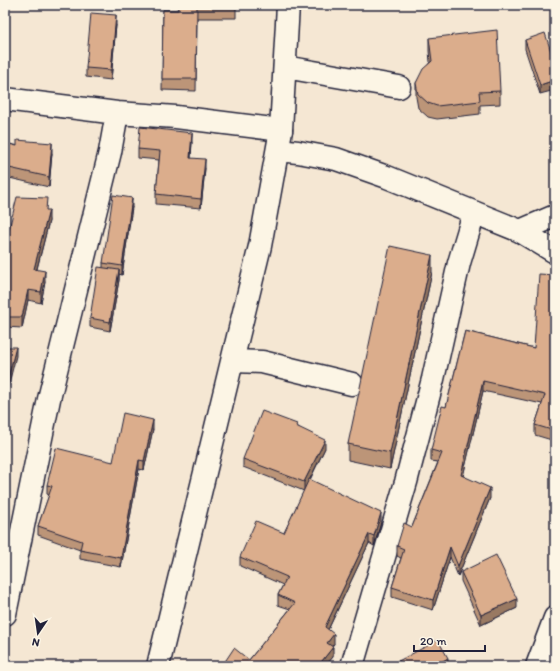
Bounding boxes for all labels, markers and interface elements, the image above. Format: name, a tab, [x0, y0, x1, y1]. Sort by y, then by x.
north arrow	[18, 613, 58, 653]
scale bar	[414, 627, 485, 653]
text: 20 m	[420, 634, 447, 648]
text: N	[31, 635, 41, 649]

